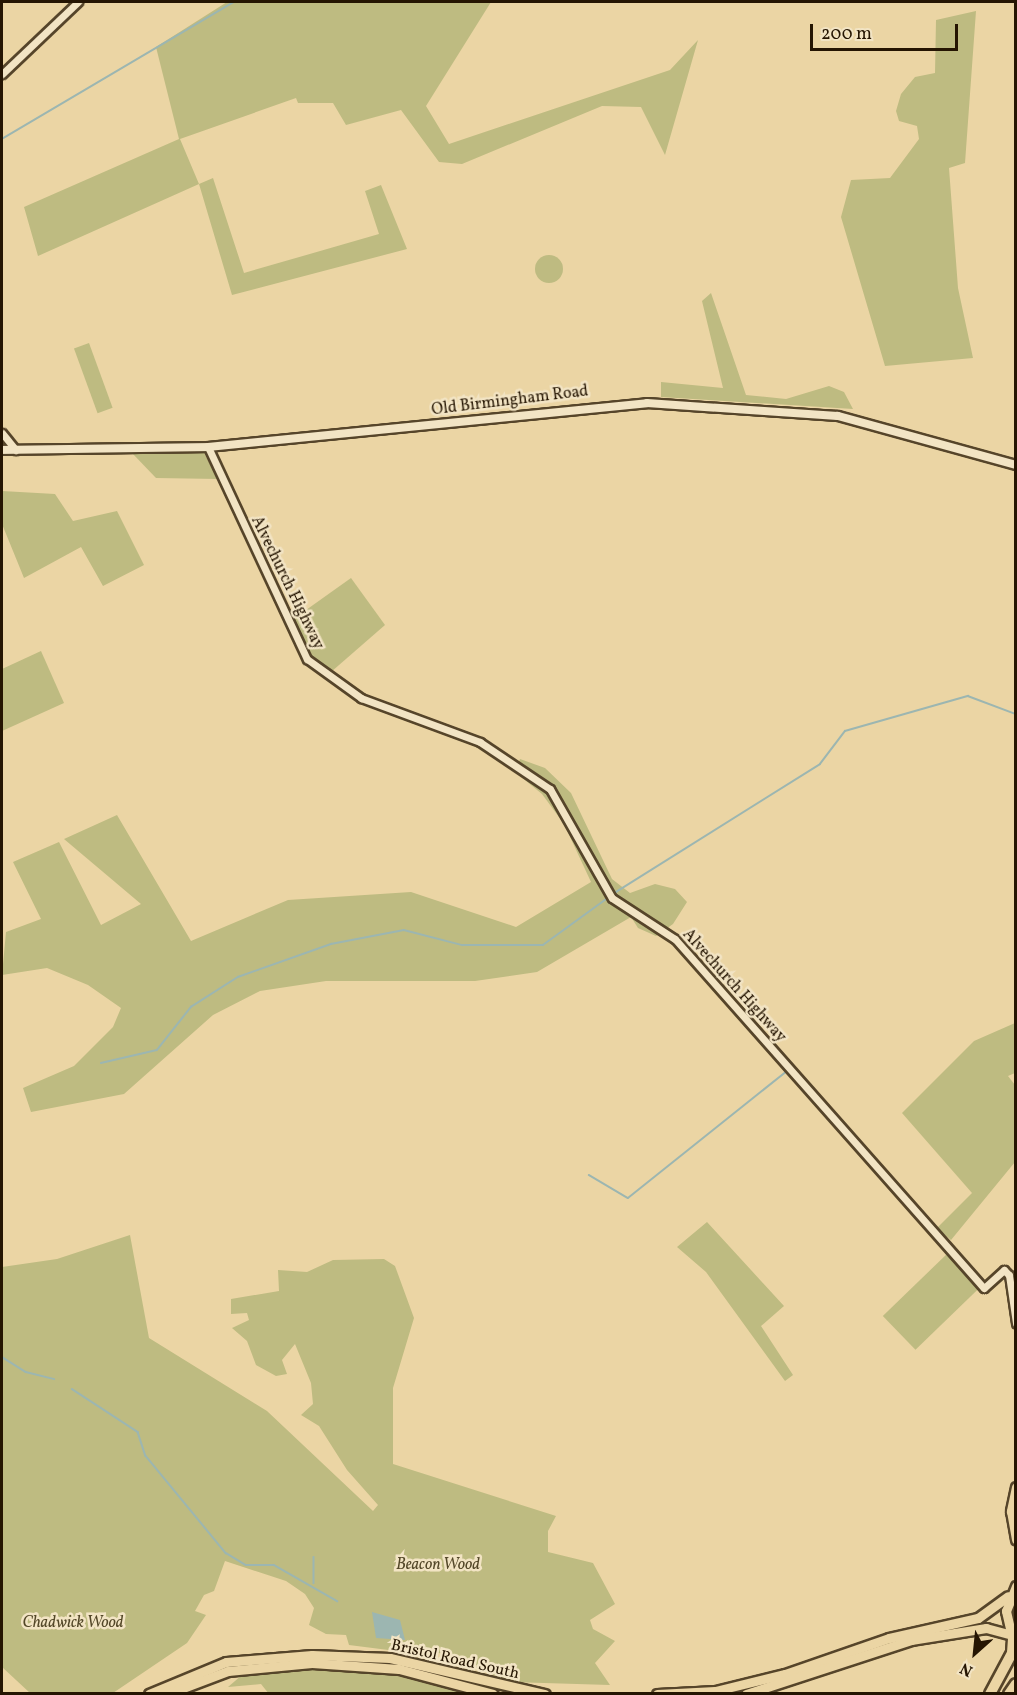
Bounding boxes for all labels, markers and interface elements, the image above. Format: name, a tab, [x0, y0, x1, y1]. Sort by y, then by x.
scale bar	[813, 12, 962, 50]
text: 200 m	[821, 22, 872, 47]
street label: Old Birmingham Road	[430, 382, 590, 420]
street label: Alvechurch Highway	[246, 513, 328, 653]
street label: Alvechurch Highway	[678, 925, 790, 1047]
park label: Beacon Wood	[396, 1555, 480, 1575]
park label: Chadwick Wood	[22, 1613, 124, 1633]
north arrow	[945, 1623, 1005, 1683]
street label: Bristol Road South	[389, 1636, 521, 1684]
text: N	[957, 1657, 977, 1681]

